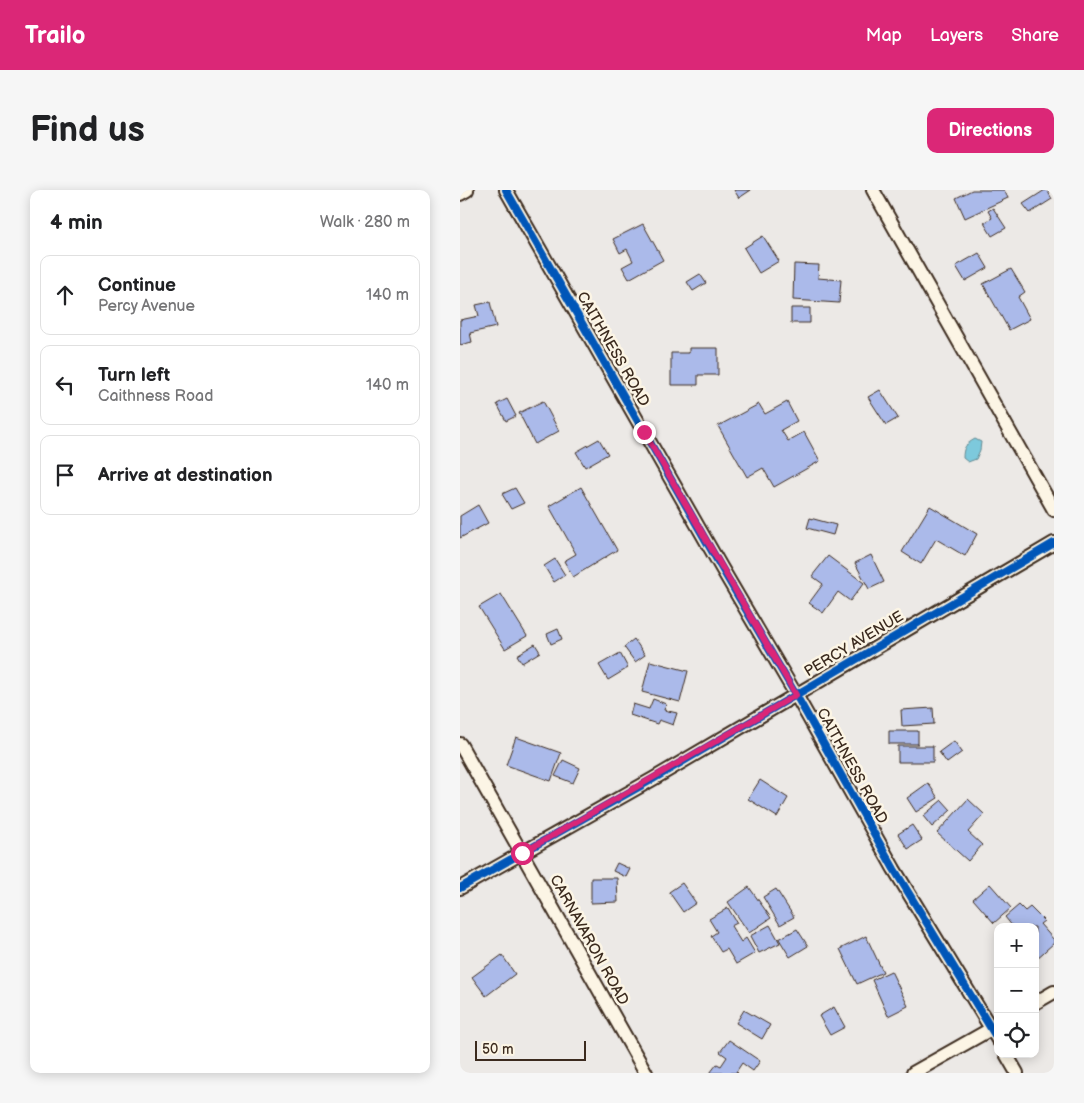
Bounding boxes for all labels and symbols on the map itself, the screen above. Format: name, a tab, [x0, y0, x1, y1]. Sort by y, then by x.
street label: CAITHNESS ROAD	[572, 288, 654, 410]
route end	[633, 421, 656, 444]
street label: PERCY AVENUE	[801, 607, 907, 681]
street label: CAITHNESS ROAD	[812, 705, 892, 827]
route start	[511, 842, 534, 865]
street label: CARNAVARON ROAD	[545, 872, 633, 1009]
scale bar	[475, 1038, 586, 1061]

